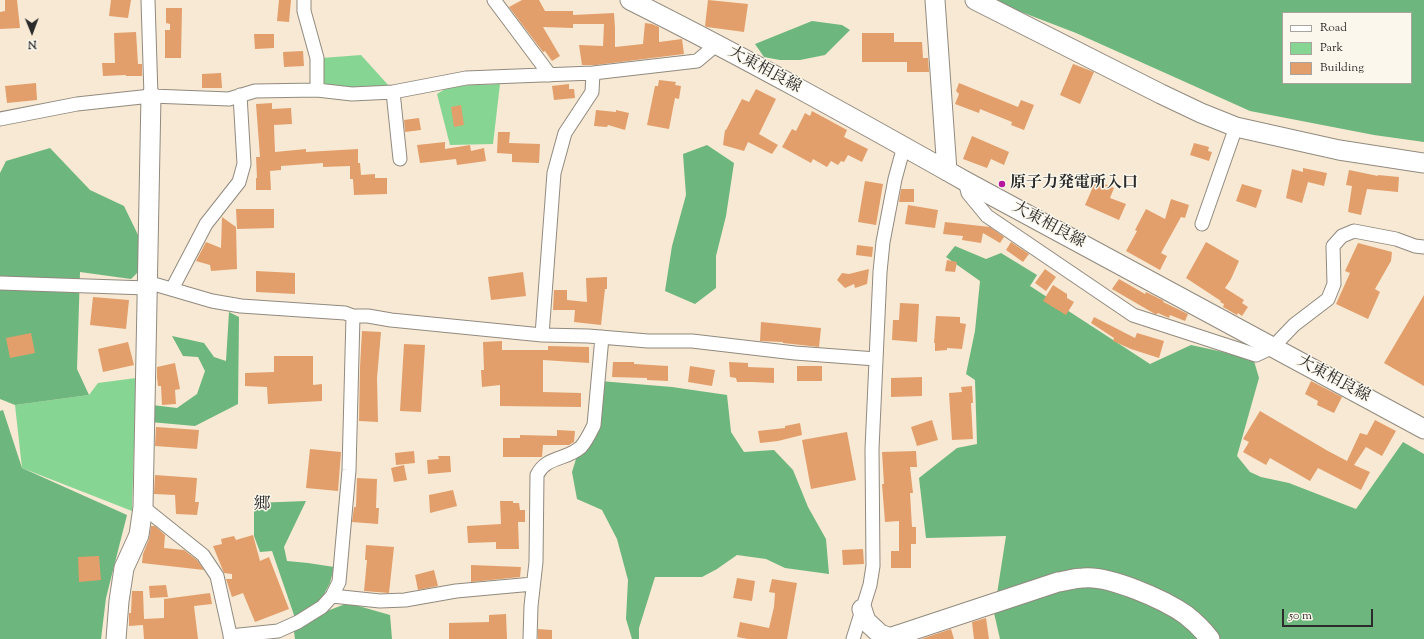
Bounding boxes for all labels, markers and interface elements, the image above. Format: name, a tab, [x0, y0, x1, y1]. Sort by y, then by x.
north arrow	[12, 12, 52, 52]
legend	[1282, 12, 1412, 84]
text: Road	[1320, 19, 1347, 37]
text: N	[28, 36, 37, 52]
text: Park	[1320, 39, 1343, 57]
street label: 大東相良線	[724, 44, 804, 98]
text: Building	[1320, 59, 1364, 77]
place label: 原子力発電所入口	[1010, 174, 1138, 194]
marker: 原子力発電所入口	[997, 179, 1007, 189]
street label: 大東相良線	[1008, 199, 1088, 253]
street label: 大東相良線	[1293, 353, 1373, 407]
district label: 郷	[254, 496, 270, 516]
scale bar	[1284, 601, 1375, 627]
text: 50 m	[1289, 607, 1312, 625]

